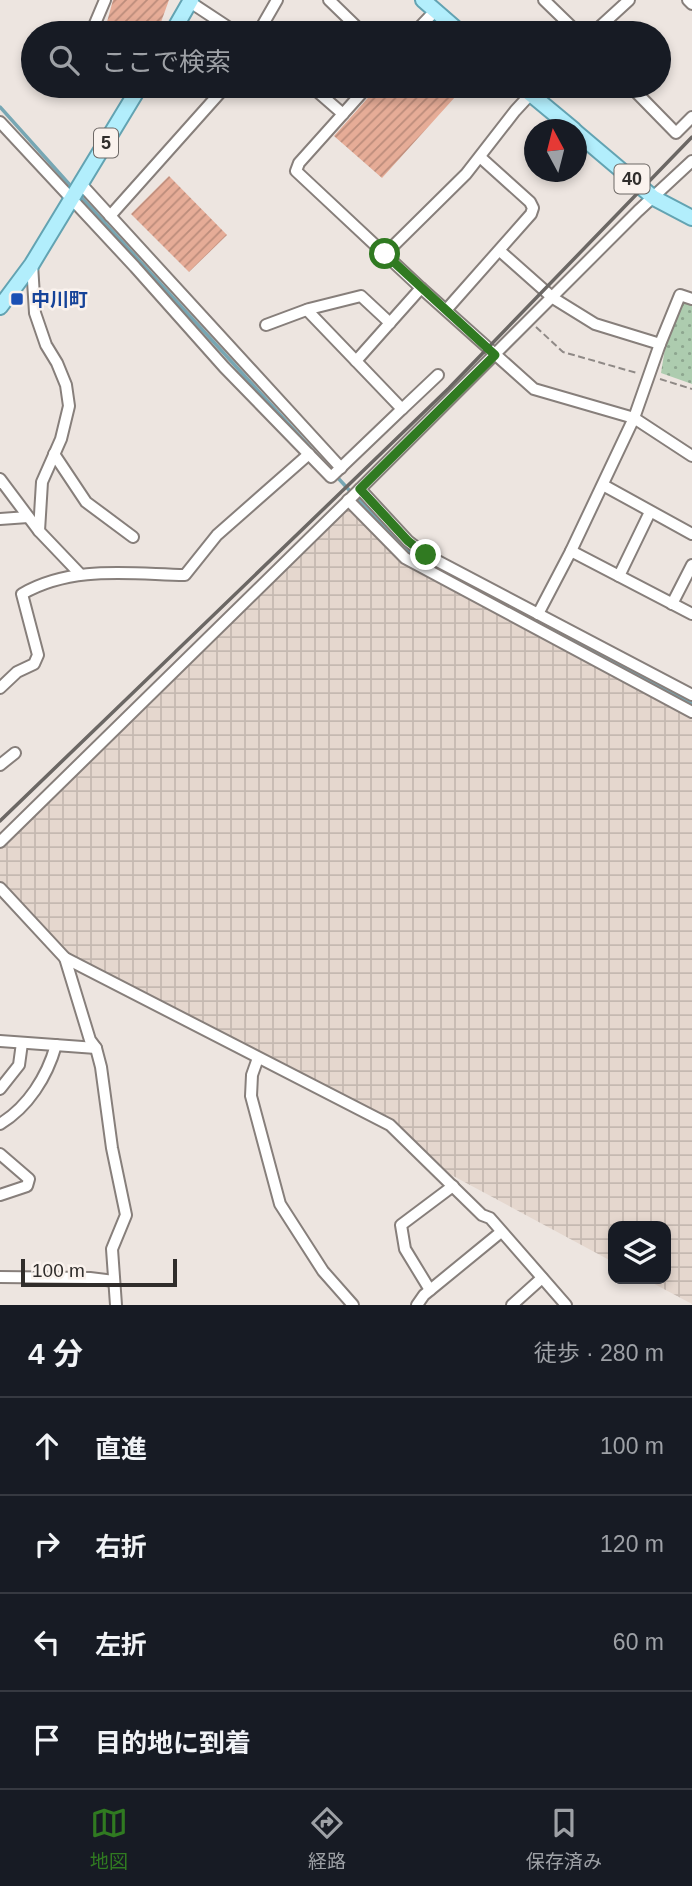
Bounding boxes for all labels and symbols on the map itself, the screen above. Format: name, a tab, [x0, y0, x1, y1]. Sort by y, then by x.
north arrow	[524, 119, 587, 182]
road number: 5	[94, 128, 118, 158]
road number: 40	[614, 164, 650, 194]
route start	[369, 238, 400, 269]
place label: 中川町	[31, 289, 88, 310]
marker: 中川町	[9, 291, 25, 307]
route end	[410, 539, 441, 570]
scale bar	[21, 1256, 177, 1288]

